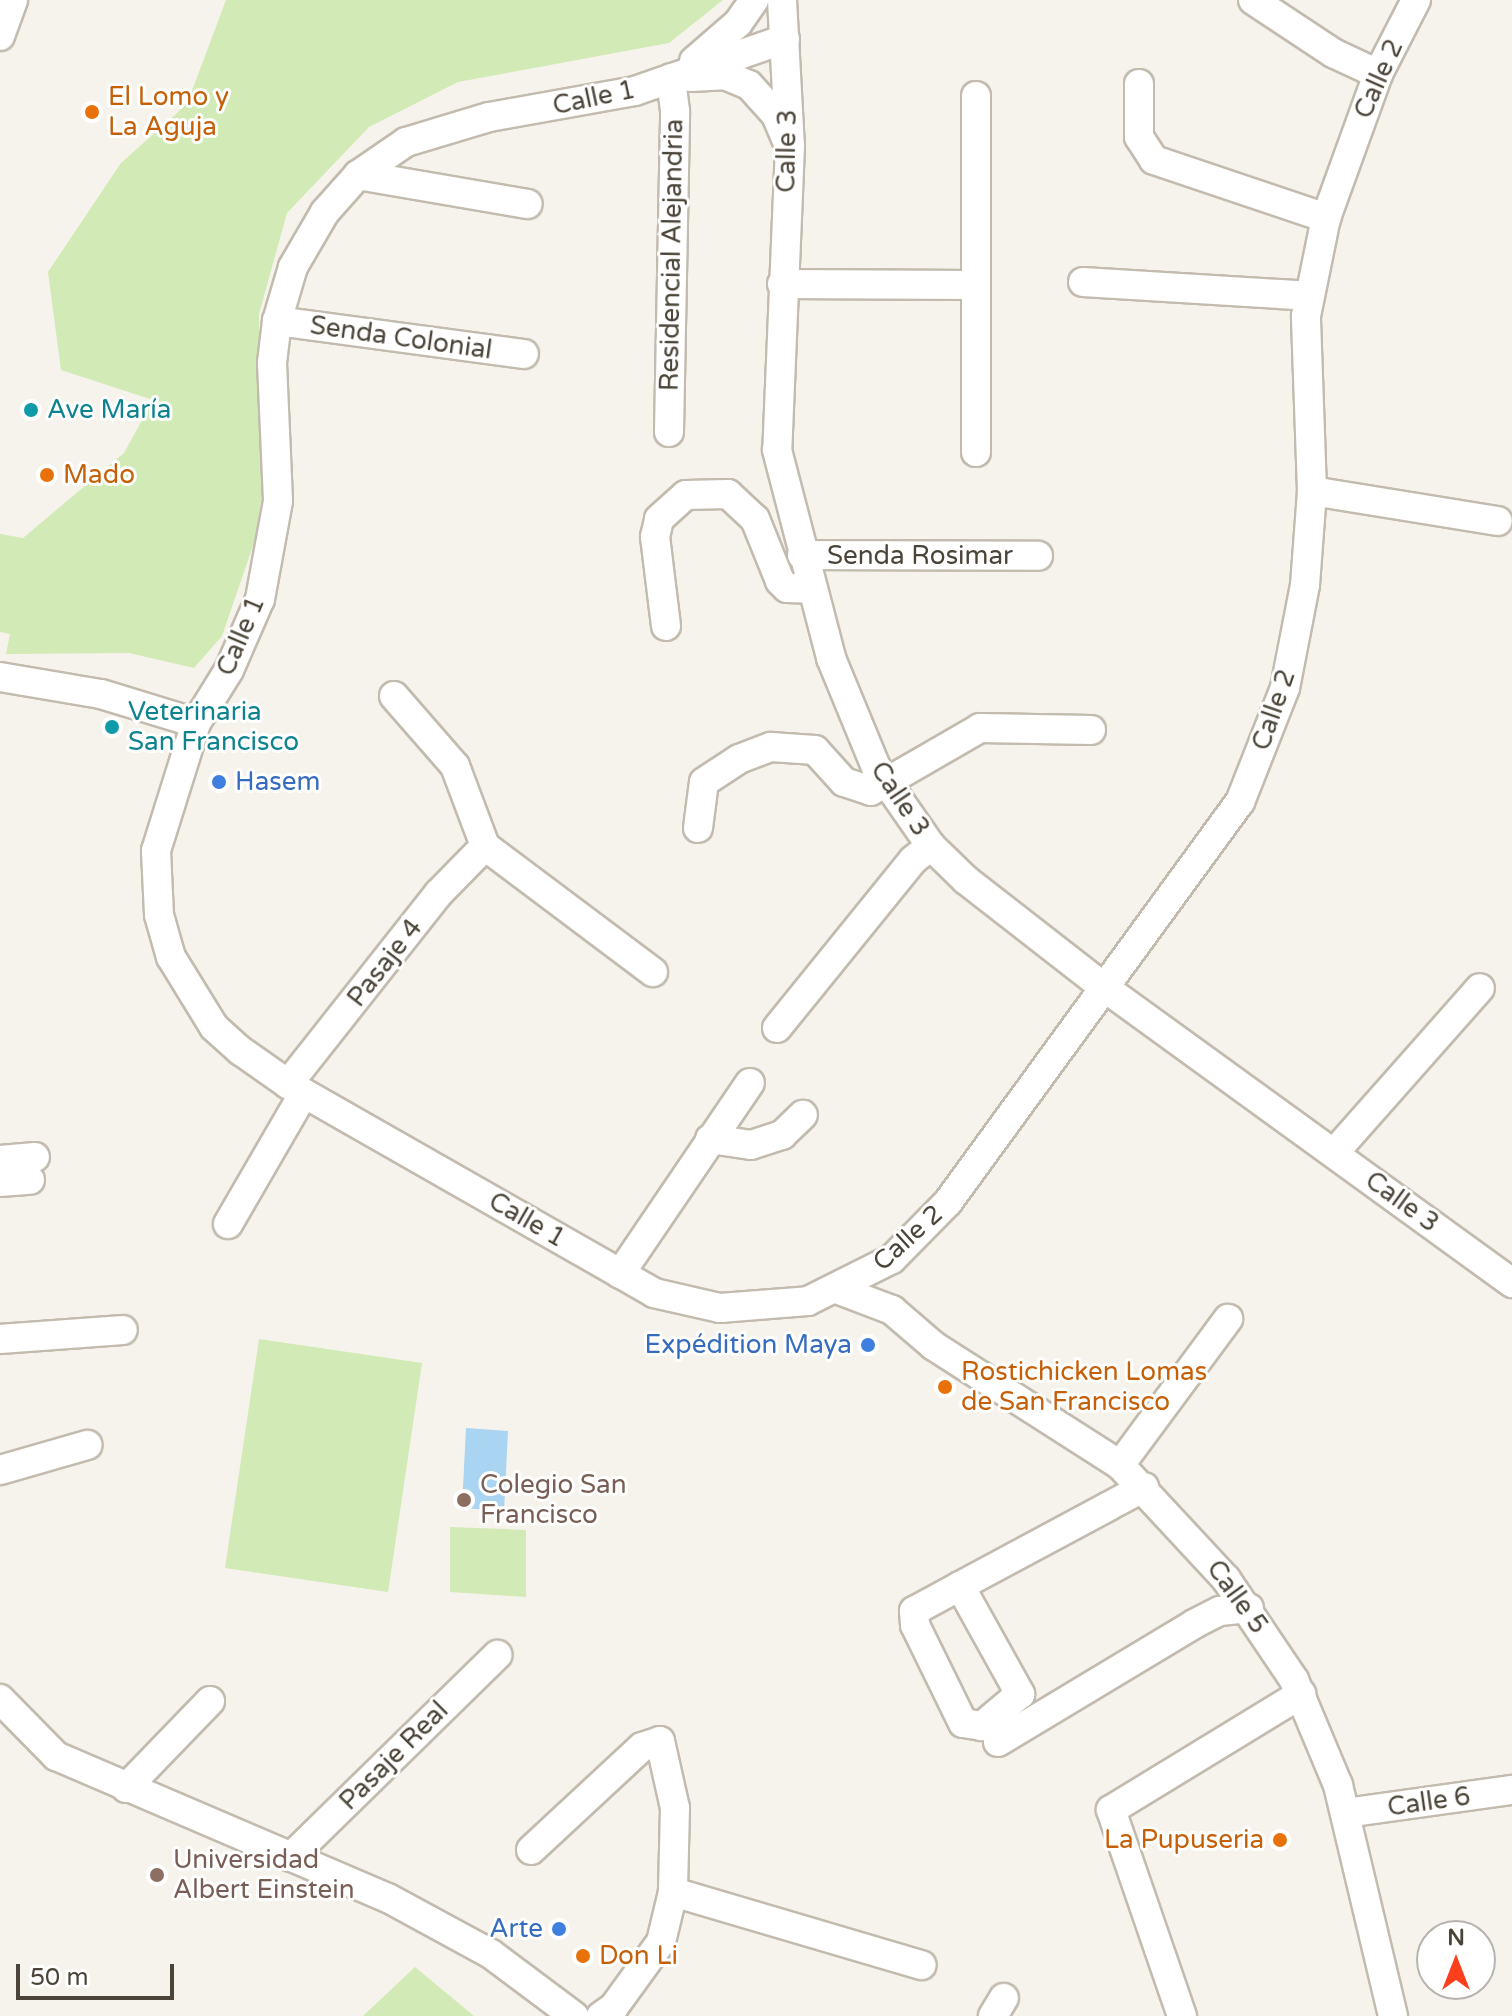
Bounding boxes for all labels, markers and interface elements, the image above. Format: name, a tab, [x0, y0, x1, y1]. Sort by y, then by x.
street label: Calle 2	[1348, 35, 1410, 123]
street label: Calle 1	[550, 74, 638, 122]
place label: El Lomo y La Aguja	[108, 81, 229, 142]
marker: El Lomo y La Aguja	[83, 103, 101, 121]
street label: Calle 3	[771, 109, 803, 193]
street label: Residencial Alejandria	[654, 119, 690, 391]
street label: Senda Colonial	[308, 310, 494, 366]
place label: Ave María	[47, 394, 171, 426]
marker: Ave María	[22, 401, 40, 419]
place label: Mado	[63, 459, 135, 491]
marker: Mado	[38, 466, 56, 484]
street label: Senda Rosimar	[827, 540, 1013, 572]
street label: Calle 1	[210, 592, 272, 680]
street label: Calle 2	[1246, 665, 1302, 755]
place label: Veterinaria San Francisco	[128, 696, 299, 758]
marker: Veterinaria San Francisco	[103, 718, 121, 736]
street label: Calle 3	[864, 756, 936, 842]
place label: Hasem	[235, 766, 320, 798]
marker: Hasem	[210, 773, 228, 791]
street label: Pasaje 4	[341, 913, 429, 1013]
street label: Calle 3	[1359, 1165, 1445, 1239]
street label: Calle 1	[483, 1186, 571, 1254]
street label: Calle 2	[867, 1198, 949, 1278]
place label: Expédition Maya	[645, 1329, 852, 1361]
marker: Expédition Maya	[859, 1336, 877, 1354]
place label: Rostichicken Lomas de San Francisco	[961, 1356, 1207, 1418]
marker: Rostichicken Lomas de San Francisco	[936, 1378, 954, 1396]
place label: Colegio San Francisco	[480, 1469, 627, 1530]
marker: Colegio San Francisco	[455, 1491, 473, 1509]
street label: Calle 5	[1200, 1554, 1274, 1640]
street label: Pasaje Real	[333, 1695, 455, 1817]
street label: Calle 6	[1386, 1781, 1472, 1823]
place label: La Pupuseria	[1104, 1824, 1264, 1856]
marker: La Pupuseria	[1271, 1831, 1289, 1849]
place label: Universidad Albert Einstein	[173, 1844, 355, 1906]
marker: Universidad Albert Einstein	[148, 1866, 166, 1884]
place label: Arte	[489, 1913, 543, 1945]
marker: Arte	[550, 1920, 568, 1938]
north arrow	[1416, 1920, 1496, 2000]
text: N	[1447, 1925, 1465, 1951]
place label: Don Li	[599, 1940, 678, 1972]
marker: Don Li	[574, 1947, 592, 1965]
scale bar	[20, 1948, 178, 1998]
text: 50 m	[30, 1963, 88, 1992]

